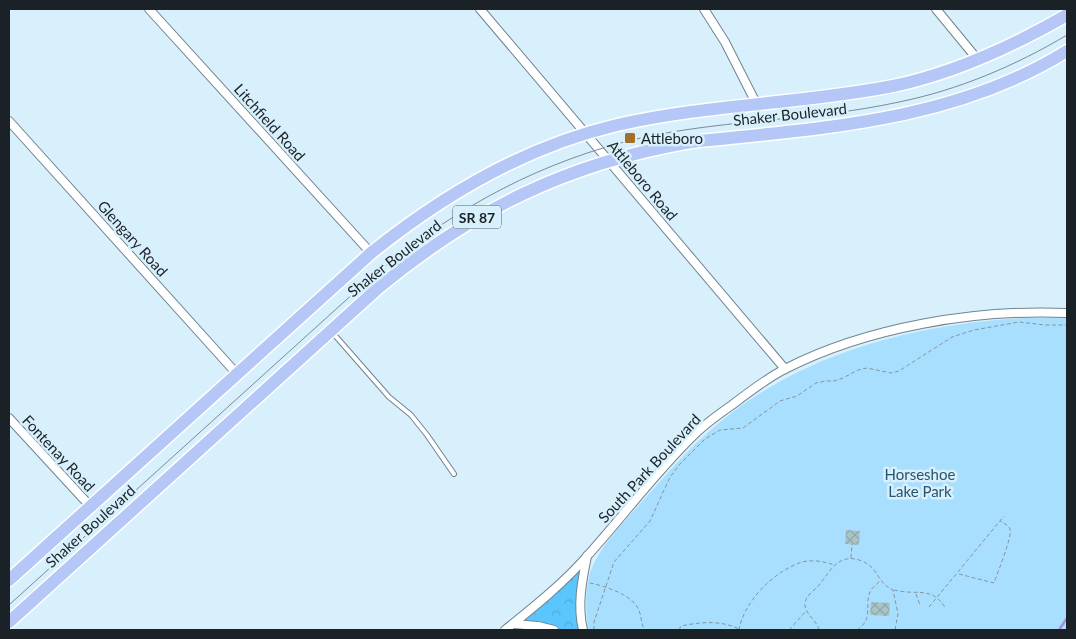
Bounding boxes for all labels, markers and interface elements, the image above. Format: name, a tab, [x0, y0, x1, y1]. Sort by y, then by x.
street label: Litchfield Road	[231, 80, 309, 164]
street label: Shaker Boulevard	[732, 99, 848, 129]
place label: Attleboro	[641, 129, 703, 147]
marker: Attleboro	[623, 131, 637, 145]
street label: Attleboro Road	[604, 136, 682, 224]
street label: Glengary Road	[94, 196, 172, 280]
road number: SR 87	[453, 206, 501, 228]
street label: Shaker Boulevard	[343, 216, 445, 300]
street label: South Park Boulevard	[594, 410, 704, 526]
street label: Fontenay Road	[19, 411, 99, 495]
park label: Horseshoe Lake Park	[885, 465, 955, 500]
street label: Shaker Boulevard	[42, 481, 138, 571]

